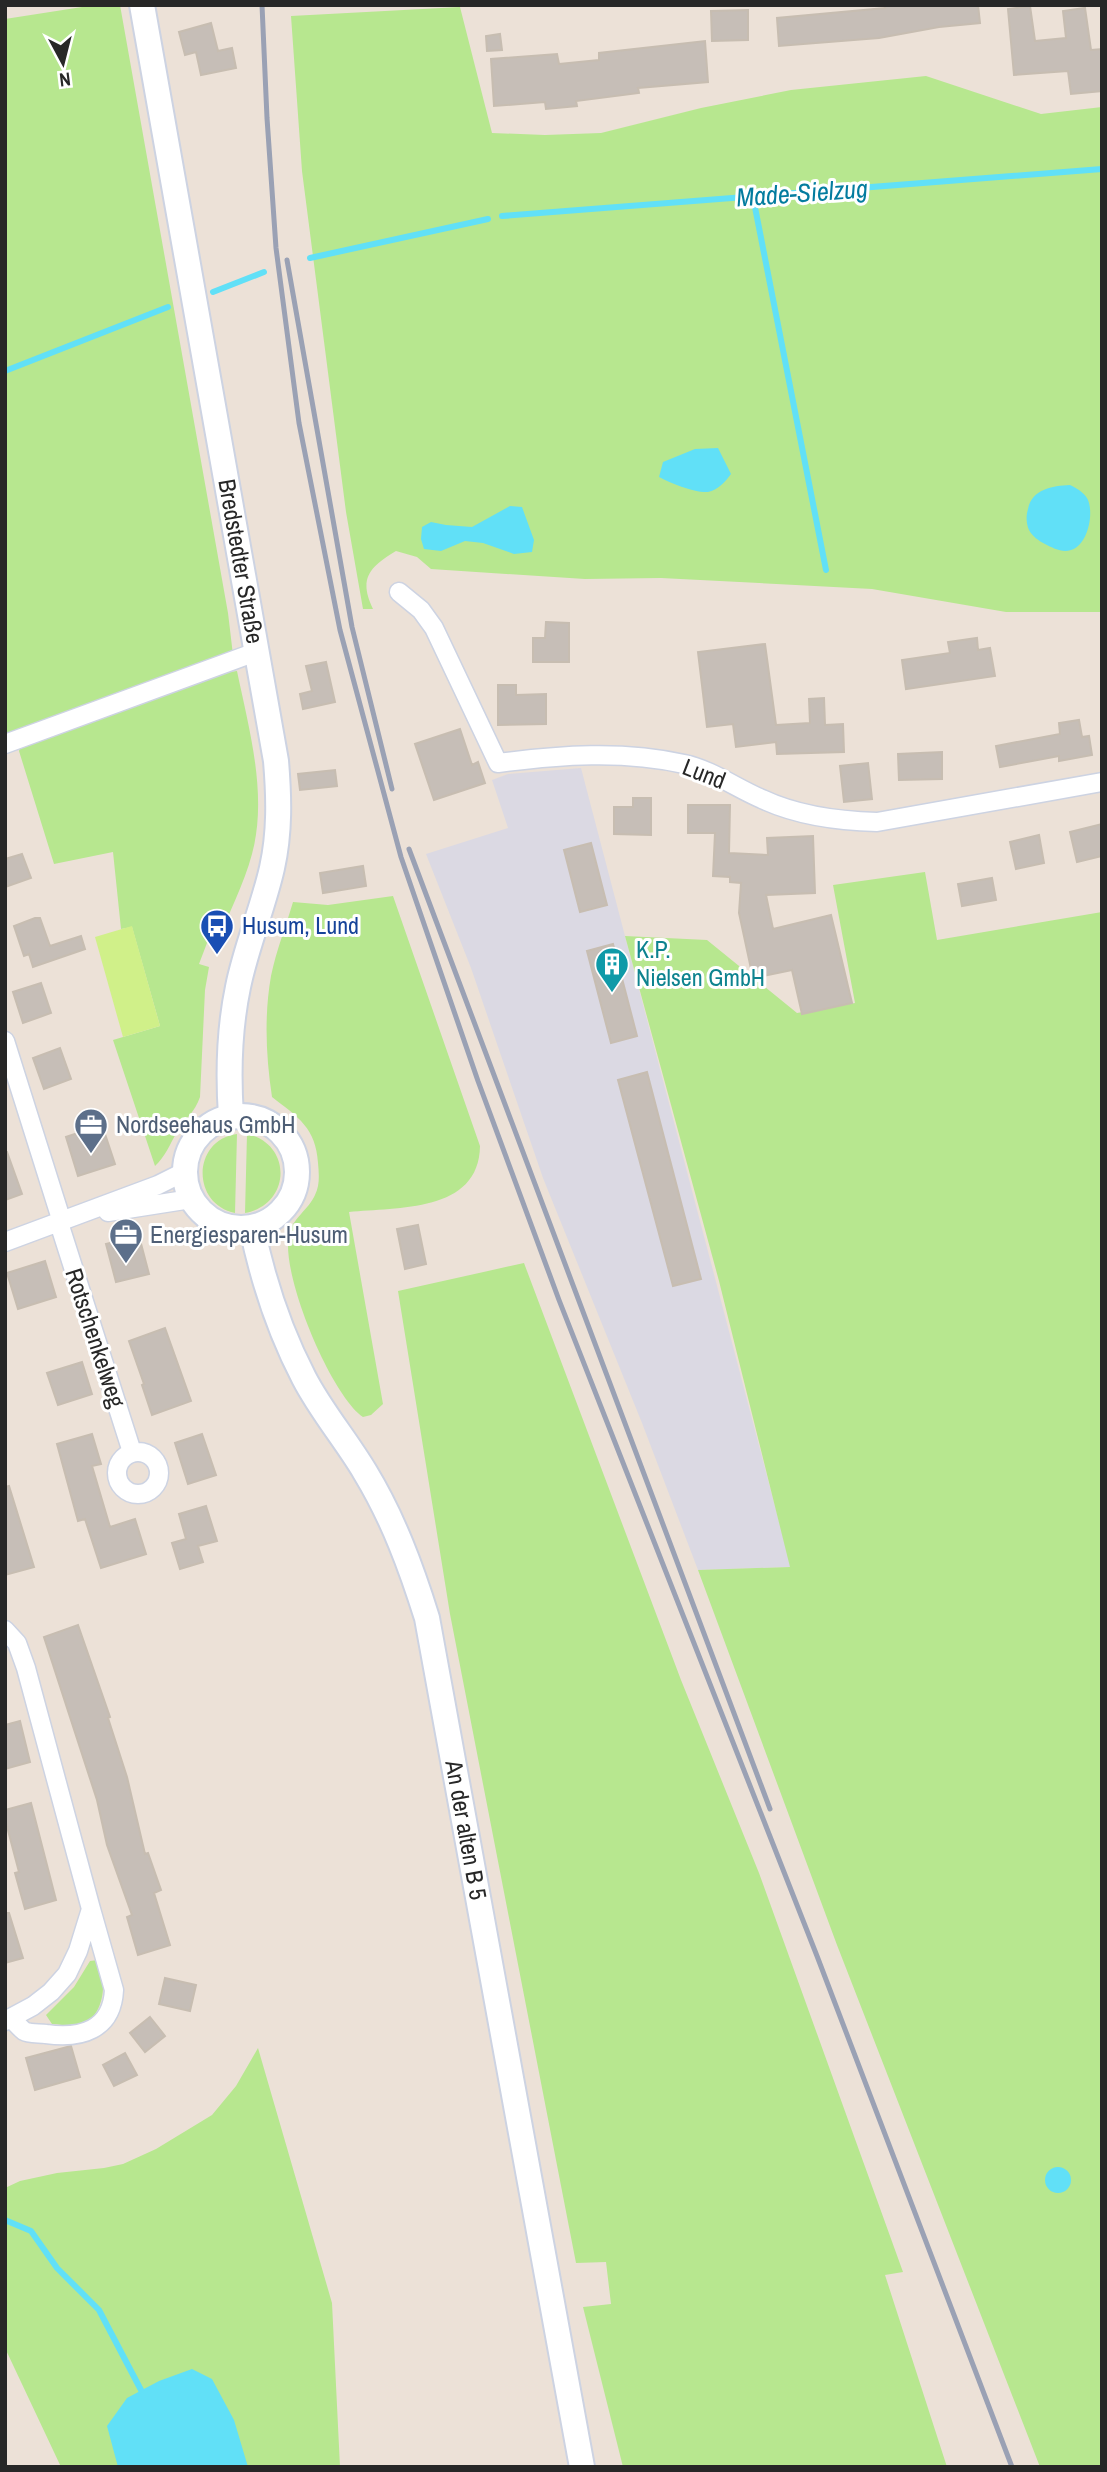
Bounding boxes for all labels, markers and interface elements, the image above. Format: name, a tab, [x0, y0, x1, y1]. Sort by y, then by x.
north arrow	[28, 28, 98, 98]
text: N	[58, 66, 72, 93]
water label: Made-Sielzug	[735, 170, 869, 215]
street label: Bredstedter Straße	[211, 476, 272, 646]
street label: Lund	[678, 750, 731, 796]
bus stop icon: Husum, Lund	[198, 907, 236, 956]
place label: Husum, Lund	[242, 909, 359, 941]
place label: K.P. Nielsen GmbH	[636, 933, 765, 993]
building icon: K.P. Nielsen GmbH	[593, 945, 631, 994]
office icon: Nordseehaus GmbH	[72, 1106, 110, 1155]
place label: Nordseehaus GmbH	[116, 1108, 295, 1140]
office icon: Energiesparen-Husum	[107, 1216, 145, 1265]
place label: Energiesparen-Husum	[150, 1218, 348, 1250]
street label: Rotschenkelweg	[58, 1264, 133, 1411]
street label: An der alten B 5	[438, 1757, 495, 1902]

